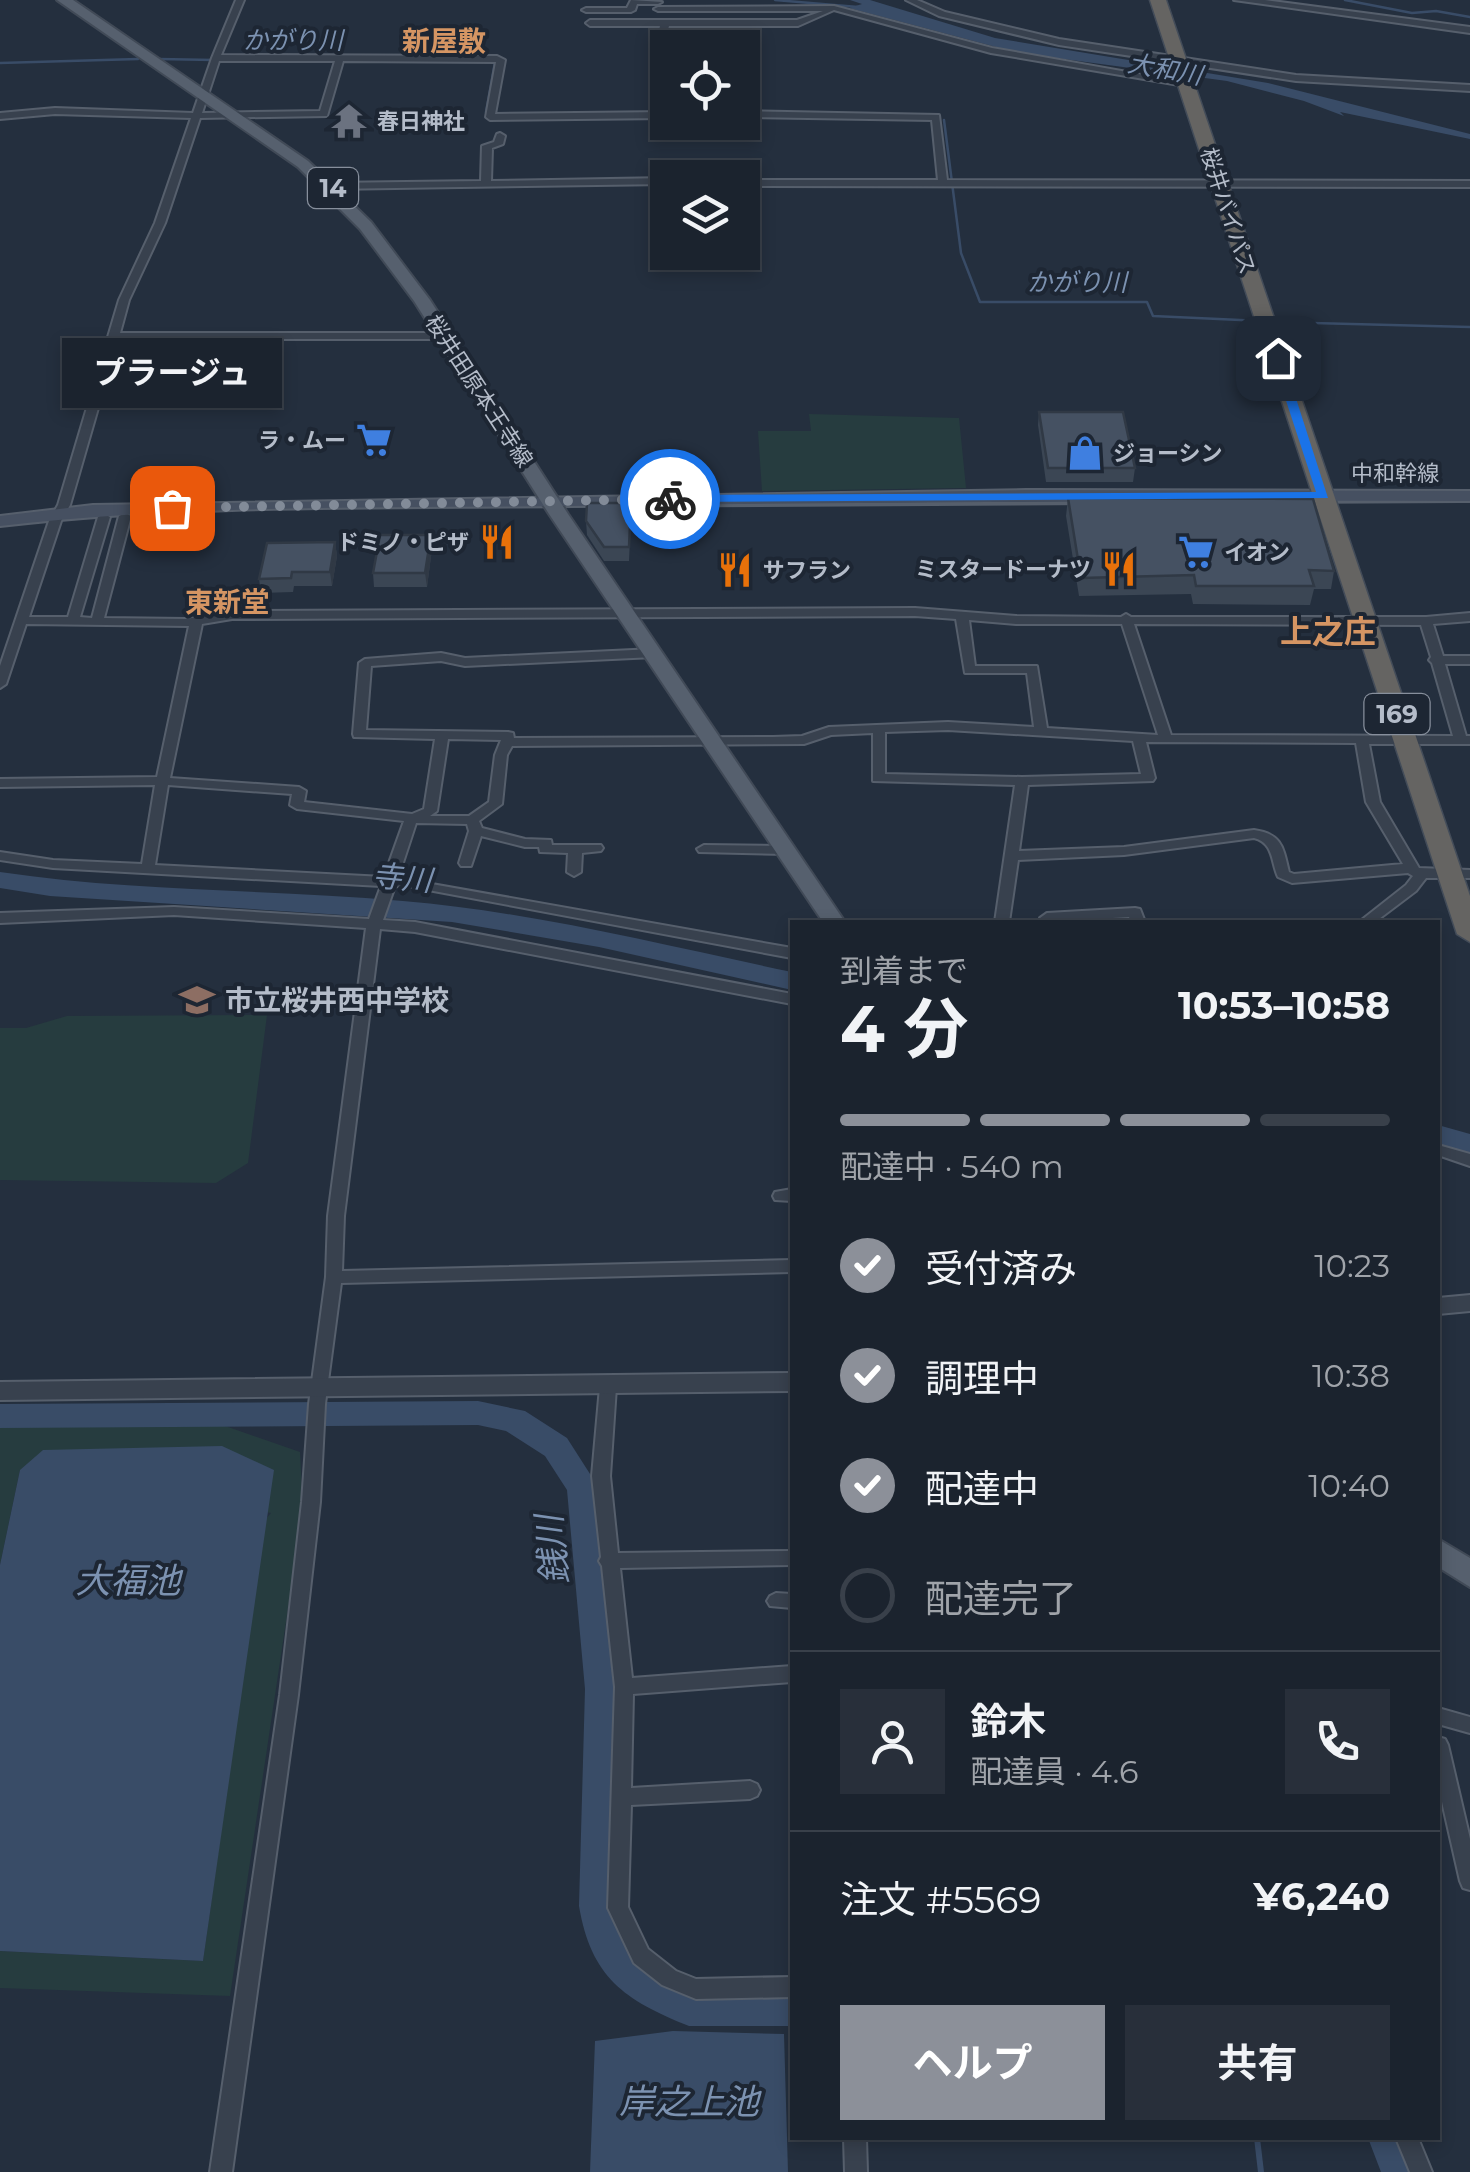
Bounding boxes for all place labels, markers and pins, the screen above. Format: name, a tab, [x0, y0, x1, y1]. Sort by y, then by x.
temple icon: 春日神社	[330, 102, 368, 140]
place label: 春日神社	[377, 108, 465, 135]
pin	[1236, 316, 1321, 401]
callout: プラージュ	[62, 338, 282, 408]
supermarket icon: ラ・ムー	[355, 421, 393, 459]
place label: ラ・ムー	[258, 427, 346, 454]
shop icon: ジョーシン	[1066, 434, 1104, 472]
place label: ジョーシン	[1113, 440, 1223, 467]
pin	[130, 466, 215, 551]
restaurant icon: ドミノ・ピザ	[478, 523, 516, 561]
place label: ドミノ・ピザ	[337, 529, 469, 556]
supermarket icon: イオン	[1177, 533, 1215, 571]
place label: イオン	[1224, 539, 1290, 566]
restaurant icon: ミスタードーナツ	[1100, 550, 1138, 588]
restaurant icon: サフラン	[716, 551, 754, 589]
place label: ミスタードーナツ	[915, 556, 1091, 583]
place label: サフラン	[763, 557, 851, 584]
school or university icon: 市立桜井西中学校	[178, 981, 216, 1019]
place label: 市立桜井西中学校	[225, 983, 449, 1017]

